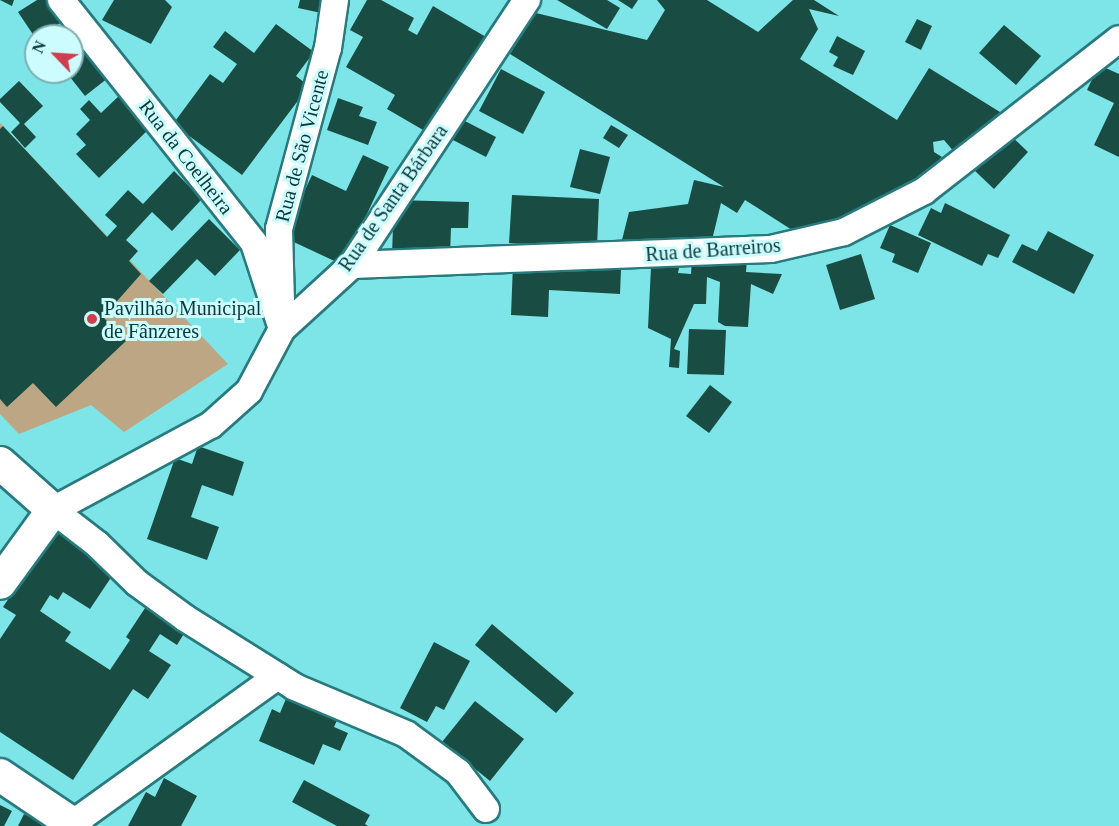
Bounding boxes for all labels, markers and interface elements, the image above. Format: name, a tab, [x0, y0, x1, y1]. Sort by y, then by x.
north arrow	[24, 24, 84, 84]
text: N	[29, 38, 49, 56]
street label: Rua de São Vicente	[270, 67, 334, 225]
street label: Rua da Coelheira	[134, 95, 238, 219]
street label: Rua de Santa Bárbara	[333, 120, 453, 276]
street label: Rua de Barreiros	[645, 233, 781, 267]
place label: Pavilhão Municipal de Fânzeres	[104, 296, 261, 343]
marker: Pavilhão Municipal de Fânzeres	[85, 312, 99, 326]

